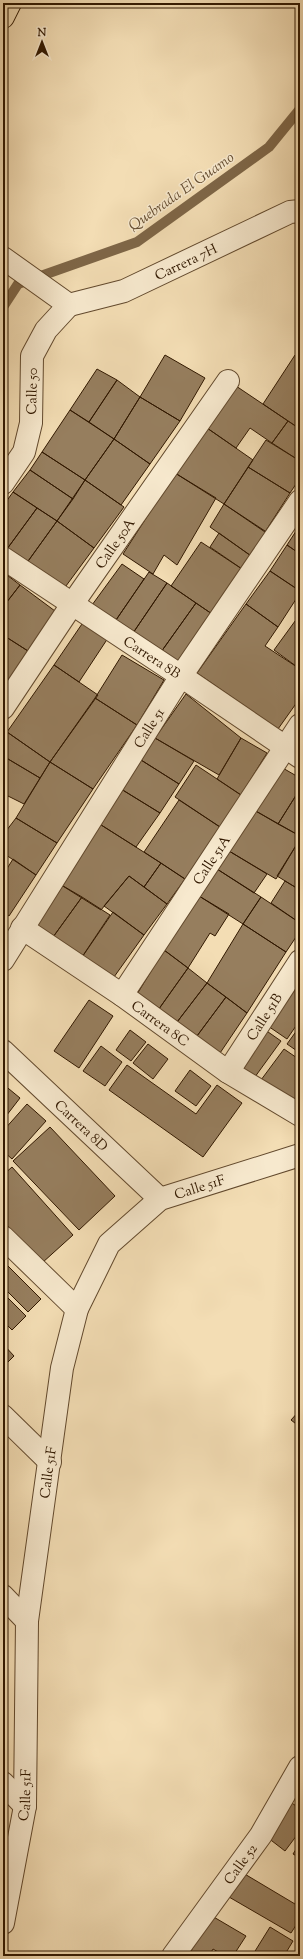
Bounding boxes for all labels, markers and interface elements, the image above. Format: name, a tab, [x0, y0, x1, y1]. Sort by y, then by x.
north arrow	[22, 22, 62, 62]
text: N	[37, 25, 47, 41]
water label: Quebrada El Guamo	[125, 148, 239, 237]
street label: Carrera 7H	[152, 240, 221, 287]
street label: Calle 50	[23, 368, 44, 415]
street label: Calle 50A	[92, 515, 141, 574]
street label: Carrera 8B	[119, 632, 184, 685]
street label: Calle 51	[130, 705, 171, 753]
street label: Calle 51A	[189, 832, 237, 890]
street label: Calle 51B	[243, 990, 289, 1045]
street label: Carrera 8C	[126, 997, 193, 1053]
street label: Carrera 8D	[49, 1096, 112, 1157]
street label: Calle 51F	[172, 1171, 228, 1206]
street label: Calle 51F	[36, 1445, 63, 1500]
street label: Calle 51F	[14, 1769, 37, 1823]
street label: Calle 52	[220, 1840, 264, 1890]

